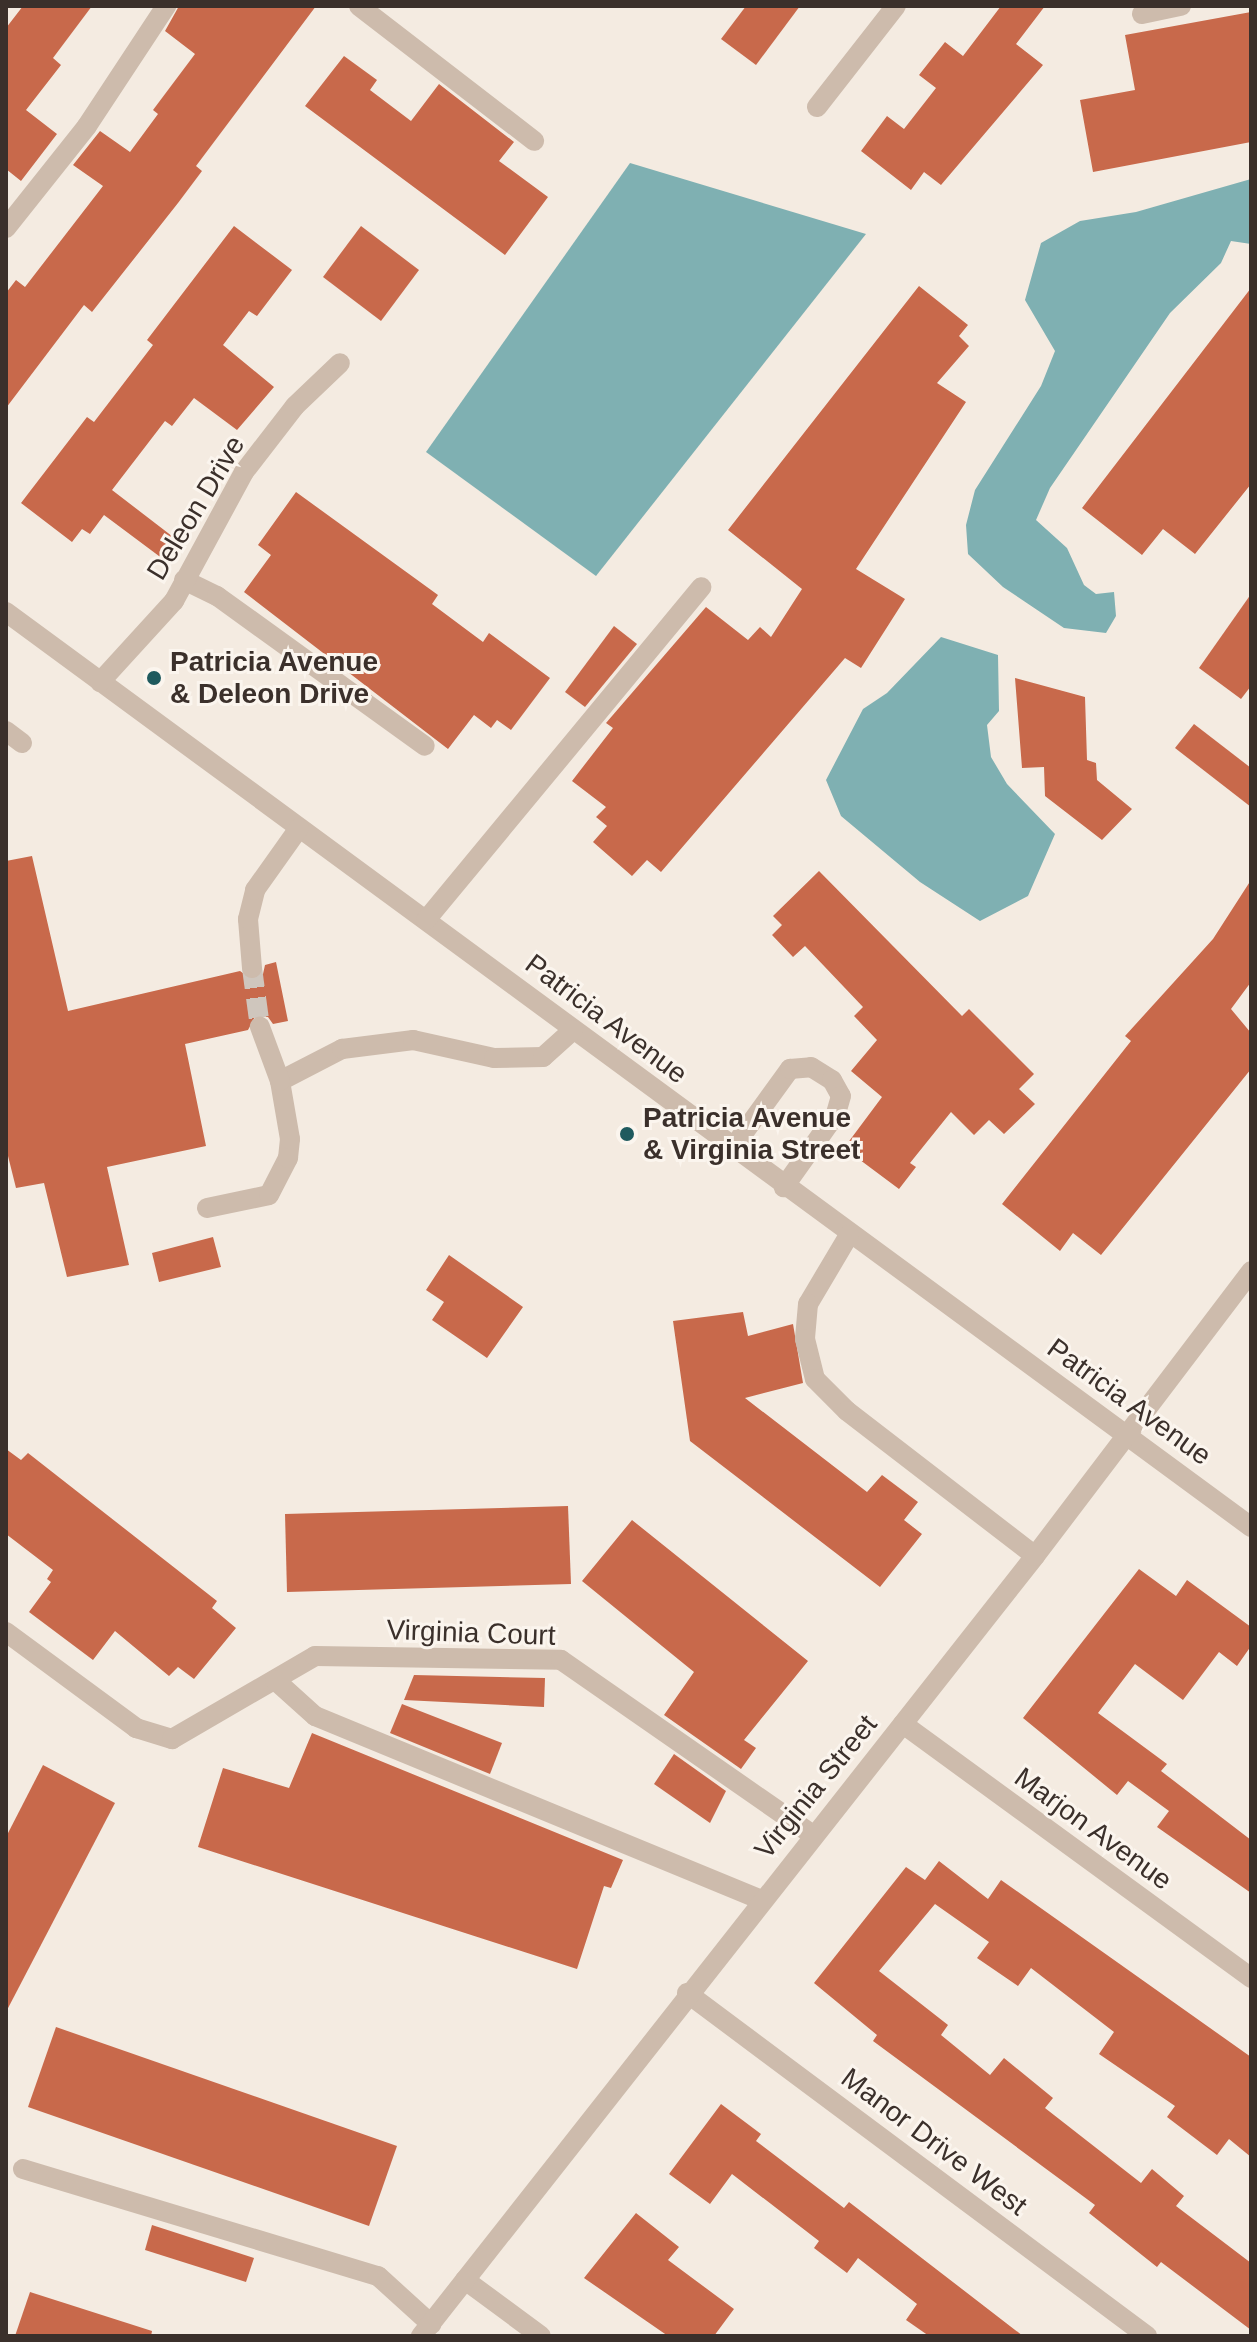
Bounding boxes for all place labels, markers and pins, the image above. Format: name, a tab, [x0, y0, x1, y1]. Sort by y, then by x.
place label: Patricia Avenue & Deleon Drive	[170, 645, 379, 711]
marker: Patricia Avenue & Deleon Drive	[145, 669, 163, 687]
place label: Patricia Avenue & Virginia Street	[643, 1101, 860, 1167]
marker: Patricia Avenue & Virginia Street	[618, 1125, 636, 1143]

